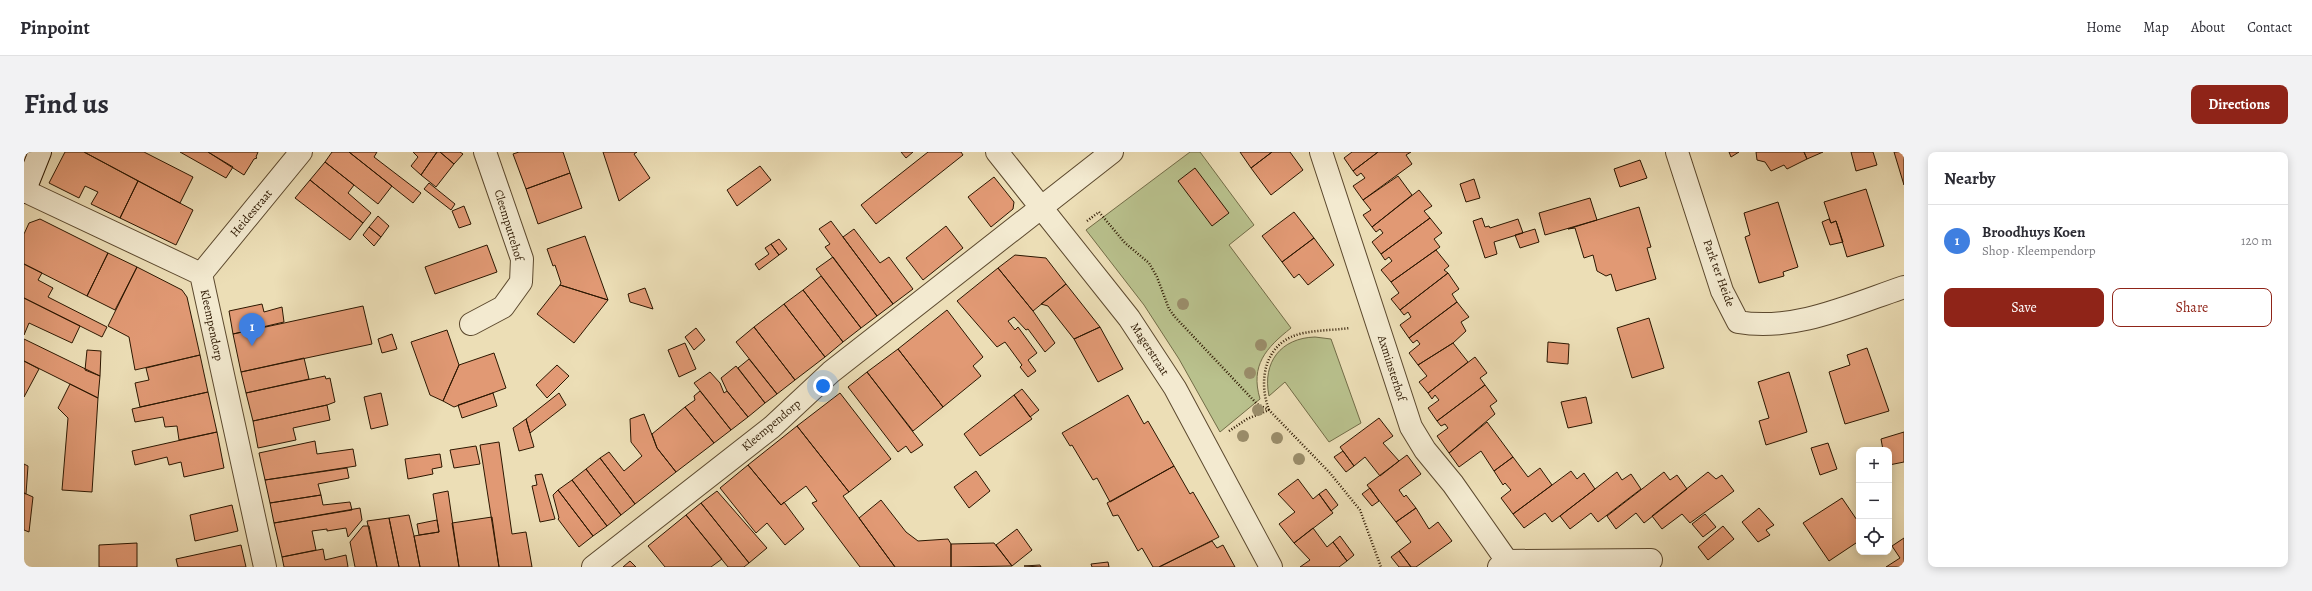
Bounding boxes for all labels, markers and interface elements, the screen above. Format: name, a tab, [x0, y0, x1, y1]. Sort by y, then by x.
text: Pinpoint	[20, 15, 90, 41]
text: Home	[2086, 18, 2121, 37]
text: Map	[2143, 18, 2169, 37]
text: About	[2191, 18, 2225, 37]
text: Contact	[2247, 18, 2292, 37]
text: Find us	[24, 85, 109, 123]
button: Directions	[2191, 85, 2288, 124]
text: Nearby	[1944, 167, 1995, 190]
street label: Heidestraat	[226, 186, 276, 240]
street label: Cleemputtehof	[491, 187, 528, 264]
text: Broodhuys Koen	[1982, 222, 2085, 242]
text: 1	[1955, 232, 1959, 249]
text: 120 m	[2241, 232, 2272, 249]
street label: Park ter Heide	[1699, 237, 1739, 309]
text: Shop · Kleempendorp	[1982, 242, 2096, 259]
street label: Kleempendorp	[197, 288, 227, 362]
button: Save	[1944, 288, 2104, 327]
button: Share	[2112, 288, 2272, 327]
pin: 1	[239, 313, 265, 346]
street label: Magerstraat	[1127, 319, 1173, 379]
street label: Axminsterhof	[1374, 332, 1411, 405]
your location	[813, 376, 833, 396]
street label: Kleempendorp	[738, 395, 804, 455]
map controls	[1856, 447, 1892, 555]
button: +	[1856, 447, 1892, 483]
button: −	[1856, 483, 1892, 519]
button: locate	[1856, 519, 1892, 555]

